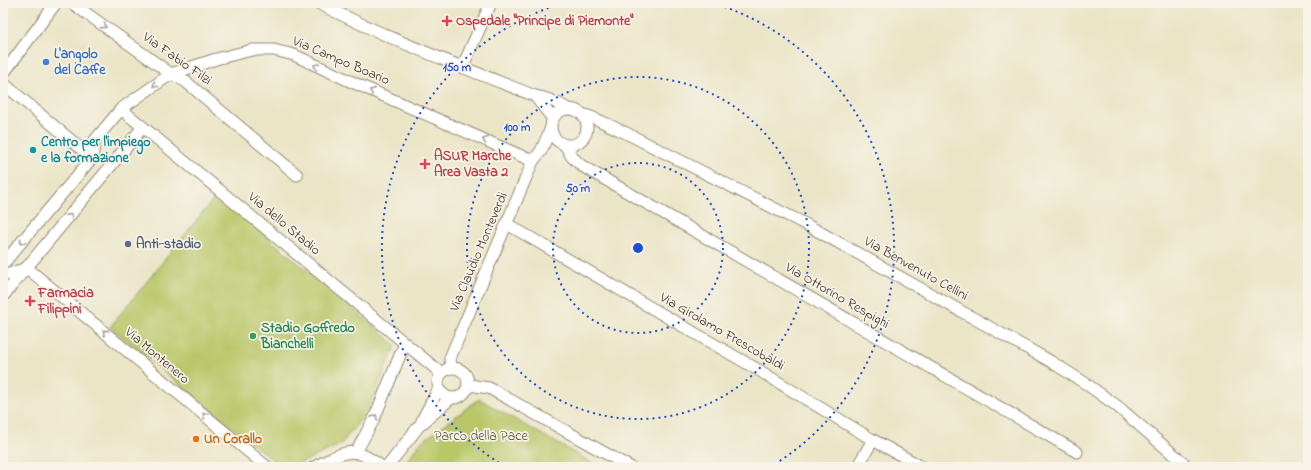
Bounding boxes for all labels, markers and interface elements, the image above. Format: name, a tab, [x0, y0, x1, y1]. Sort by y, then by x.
place label: Ospedale "Principe di Piemonte"	[456, 11, 634, 32]
marker: Ospedale "Principe di Piemonte"	[441, 15, 453, 27]
one-way arrow	[100, 21, 107, 29]
street label: Via Fabio Filzi	[137, 27, 216, 91]
street label: Via Campo Boario	[288, 31, 393, 91]
place label: L'angolo del Caffe	[54, 44, 106, 81]
marker: L'angolo del Caffe	[41, 57, 51, 67]
text: 150 m	[443, 59, 472, 77]
one-way arrow	[313, 63, 321, 71]
one-way arrow	[152, 81, 159, 88]
one-way arrow	[369, 88, 377, 96]
text: 100 m	[504, 119, 531, 137]
place label: Centro per l'impiego e la formazione	[41, 132, 151, 169]
one-way arrow	[481, 137, 489, 145]
marker: Centro per l'impiego e la formazione	[28, 145, 38, 155]
place label: ASUR Marche Area Vasta 2	[434, 146, 512, 183]
marker: ASUR Marche Area Vasta 2	[419, 158, 431, 170]
text: 50 m	[566, 180, 591, 198]
street label: Via dello Stadio	[242, 187, 325, 261]
street label: Via Claudio Monteverdi	[444, 189, 514, 316]
one-way arrow	[66, 213, 73, 221]
street label: Via Benvenuto Cellini	[859, 231, 972, 306]
place label: Anti-stadio	[136, 234, 201, 255]
one-way arrow	[20, 237, 27, 244]
marker: Anti-stadio	[123, 239, 133, 249]
centre of rings	[631, 241, 645, 255]
street label: Via Ottorino Respighi	[780, 257, 893, 335]
place label: Farmacia Filippini	[37, 283, 94, 320]
street label: Via Girolamo Frescobaldi	[655, 287, 788, 376]
marker: Farmacia Filippini	[25, 296, 35, 306]
place label: Stadio Goffredo Bianchelli	[260, 318, 355, 355]
street label: Via Montenero	[119, 322, 194, 390]
one-way arrow	[102, 330, 110, 337]
marker: Stadio Goffredo Bianchelli	[248, 331, 258, 341]
one-way arrow	[202, 413, 210, 420]
one-way arrow	[370, 414, 378, 421]
park label: Parco della Pace	[434, 426, 528, 447]
place label: Un Corallo	[204, 429, 262, 450]
marker: Un Corallo	[191, 434, 201, 444]

